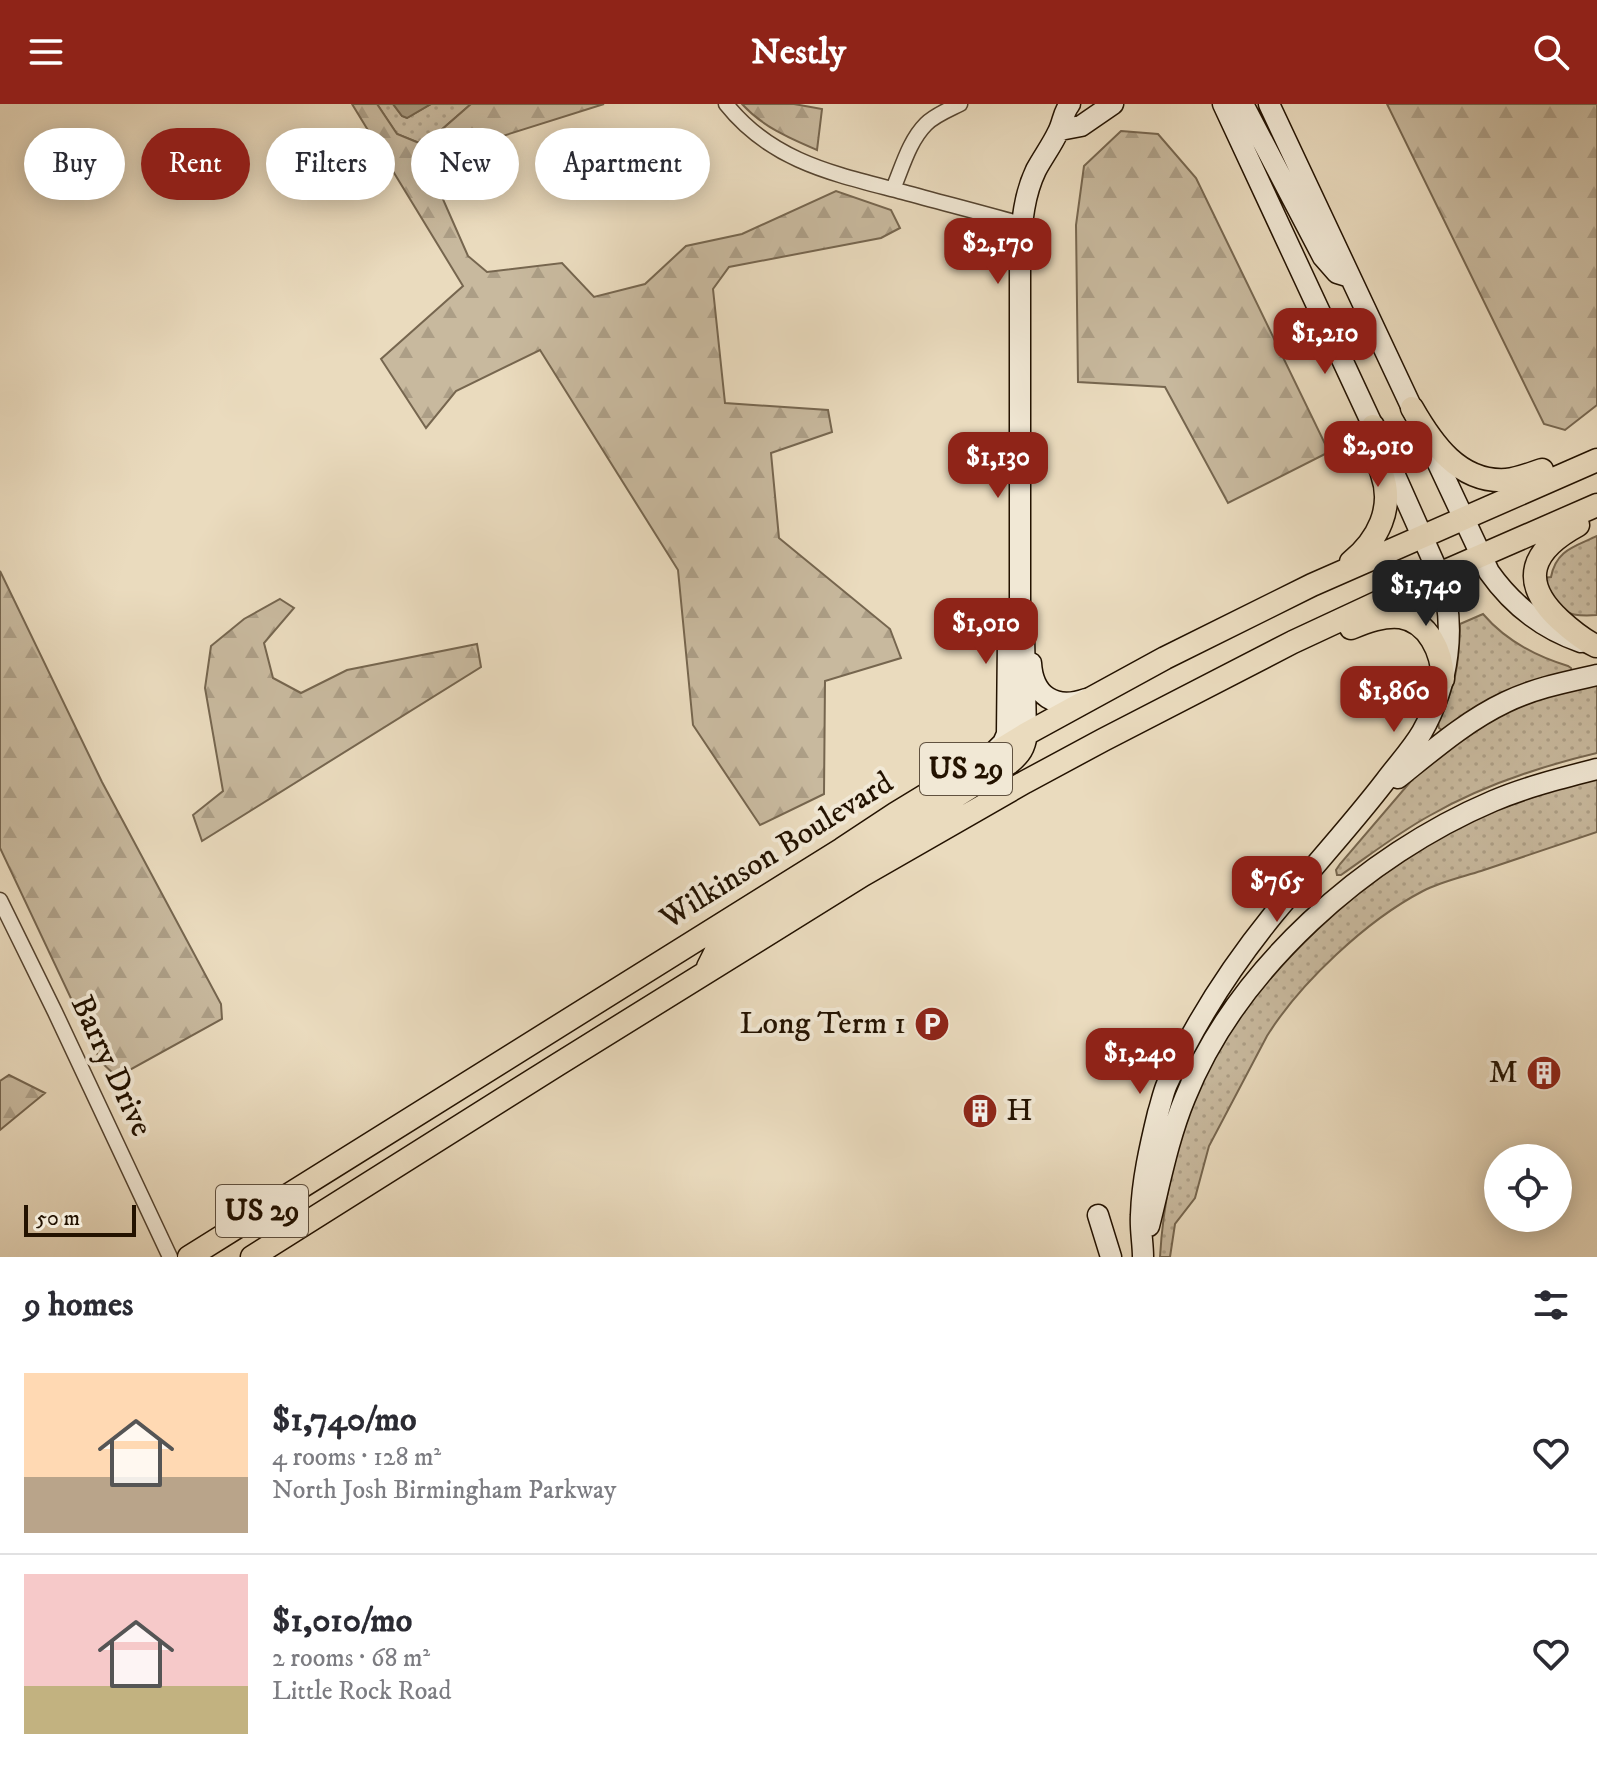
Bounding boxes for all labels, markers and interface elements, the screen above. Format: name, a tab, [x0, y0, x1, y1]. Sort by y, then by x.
icon: menu	[24, 30, 68, 74]
text: Nestly	[751, 30, 846, 75]
icon: search	[1529, 30, 1573, 74]
chip: Buy	[24, 128, 125, 200]
chip: Rent	[141, 128, 250, 200]
chip: Filters	[266, 128, 395, 200]
chip: New	[411, 128, 519, 200]
chip: Apartment	[535, 128, 710, 200]
pin: $2,170	[933, 218, 1063, 286]
text: $2,170	[962, 227, 1034, 260]
pin: $1,210	[1260, 308, 1390, 376]
text: $1,210	[1292, 317, 1358, 350]
pin: $2,010	[1313, 421, 1443, 489]
text: $2,010	[1342, 430, 1414, 463]
pin: $1,130	[933, 432, 1063, 500]
text: $1,130	[966, 441, 1030, 474]
pin: $1,740	[1361, 560, 1491, 628]
text: $1,740	[1390, 569, 1462, 602]
pin: $1,010	[921, 598, 1051, 666]
text: $1,010	[952, 607, 1020, 640]
pin: $1,860	[1329, 666, 1459, 734]
text: $1,860	[1358, 675, 1430, 708]
road number: US 29	[920, 743, 1012, 795]
street label: Wilkinson Boulevard	[652, 763, 901, 939]
pin: $765	[1230, 856, 1324, 924]
text: $765	[1250, 865, 1304, 898]
street label: Barry Drive	[61, 989, 161, 1143]
place label: Long Term 1	[739, 1004, 906, 1044]
parking icon: Long Term 1	[913, 1005, 951, 1043]
pin: $1,240	[1075, 1028, 1205, 1096]
text: $1,240	[1104, 1037, 1176, 1070]
place label: M	[1489, 1053, 1518, 1093]
building icon: M	[1525, 1054, 1563, 1092]
place label: H	[1006, 1091, 1033, 1131]
building icon: H	[961, 1092, 999, 1130]
map controls	[1484, 1144, 1572, 1232]
button: locate	[1484, 1144, 1572, 1232]
road number: US 29	[216, 1185, 308, 1237]
scale bar	[24, 1201, 136, 1237]
text: 50 m	[36, 1205, 80, 1232]
icon: filters	[1529, 1283, 1573, 1327]
text: 9 homes	[24, 1284, 133, 1326]
text: $1,740/mo	[272, 1399, 416, 1441]
icon: home	[88, 1405, 184, 1501]
icon: heart	[1529, 1431, 1573, 1475]
text: 4 rooms · 128 m²	[272, 1441, 441, 1474]
text: North Josh Birmingham Parkway	[272, 1474, 616, 1507]
text: $1,010/mo	[272, 1600, 412, 1642]
icon: home	[88, 1606, 184, 1702]
icon: heart	[1529, 1632, 1573, 1676]
text: 2 rooms · 68 m²	[272, 1642, 430, 1675]
text: Little Rock Road	[272, 1675, 451, 1708]

